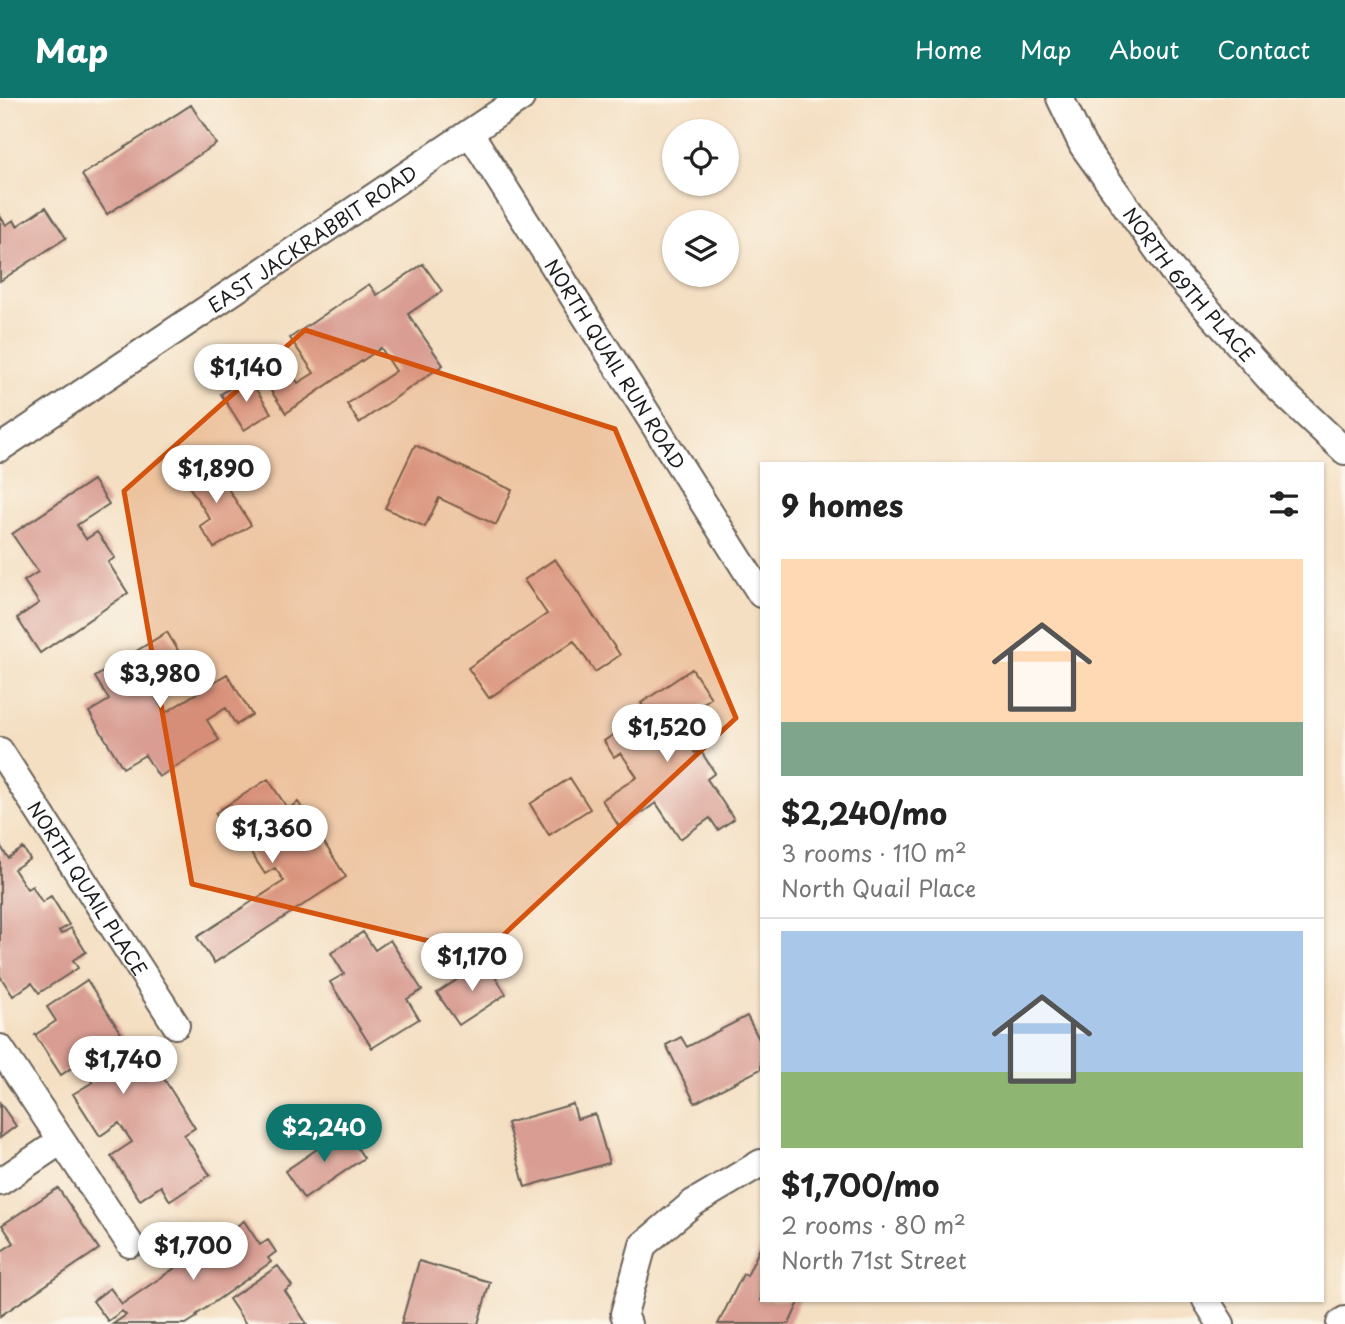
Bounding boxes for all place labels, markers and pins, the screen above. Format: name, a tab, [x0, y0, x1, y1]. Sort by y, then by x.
pin: $1,140	[189, 344, 303, 404]
pin: $1,890	[159, 446, 273, 505]
pin: $3,980	[103, 650, 217, 710]
pin: $1,520	[610, 704, 724, 764]
pin: $1,360	[215, 806, 329, 865]
pin: $1,170	[415, 934, 529, 993]
pin: $1,740	[66, 1037, 180, 1096]
pin: $2,240	[267, 1104, 381, 1164]
pin: $1,700	[136, 1222, 250, 1282]

